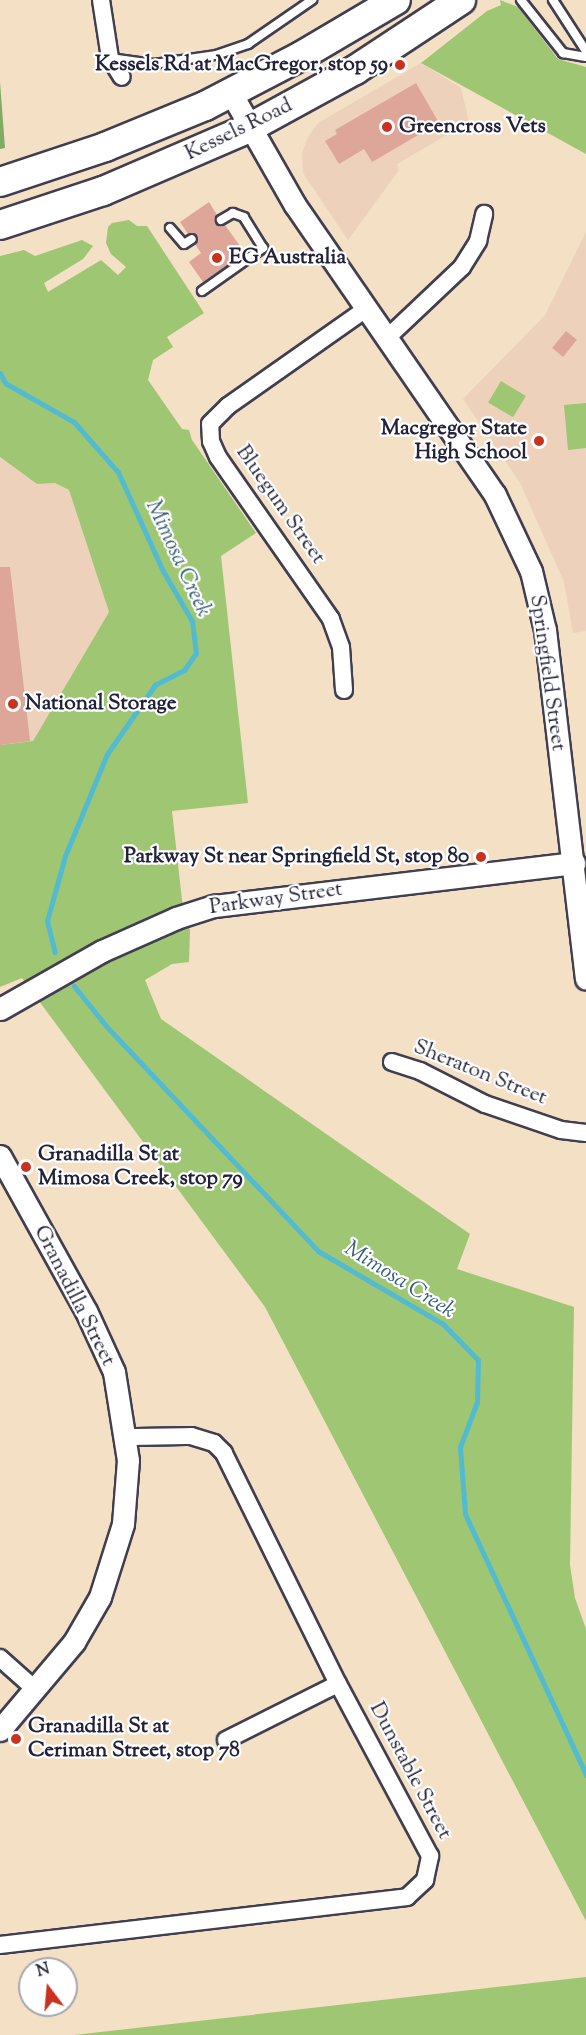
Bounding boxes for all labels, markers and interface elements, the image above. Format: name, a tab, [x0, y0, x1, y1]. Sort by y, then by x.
place label: Kessels Rd at MacGregor, stop 59	[95, 52, 388, 78]
marker: Kessels Rd at MacGregor, stop 59	[393, 58, 407, 72]
street label: Kessels Road	[181, 93, 297, 167]
place label: Greencross Vets	[399, 114, 546, 140]
marker: Greencross Vets	[380, 120, 394, 134]
place label: EG Australia	[229, 245, 346, 271]
marker: EG Australia	[210, 251, 224, 265]
place label: Macgregor State High School	[381, 416, 527, 466]
marker: Macgregor State High School	[532, 434, 546, 448]
street label: Bluegum Street	[230, 441, 330, 569]
water label: Mimosa Creek	[138, 497, 216, 621]
street label: Springfield Street	[524, 593, 570, 753]
place label: National Storage	[25, 691, 176, 717]
marker: National Storage	[6, 697, 20, 711]
place label: Parkway St near Springfield St, stop 80	[124, 844, 469, 870]
marker: Parkway St near Springfield St, stop 80	[474, 850, 488, 864]
street label: Parkway Street	[208, 877, 344, 921]
street label: Sheraton Street	[410, 1035, 550, 1111]
place label: Granadilla St at Mimosa Creek, stop 79	[38, 1142, 243, 1192]
marker: Granadilla St at Mimosa Creek, stop 79	[19, 1160, 33, 1174]
street label: Granadilla Street	[28, 1221, 120, 1371]
water label: Mimosa Creek	[339, 1237, 459, 1325]
street label: Dunstable Street	[363, 1698, 457, 1844]
place label: Granadilla St at Ceriman Street, stop 78	[28, 1714, 240, 1764]
marker: Granadilla St at Ceriman Street, stop 78	[9, 1732, 23, 1746]
north arrow	[18, 1957, 78, 2017]
text: N	[34, 1958, 53, 1984]

